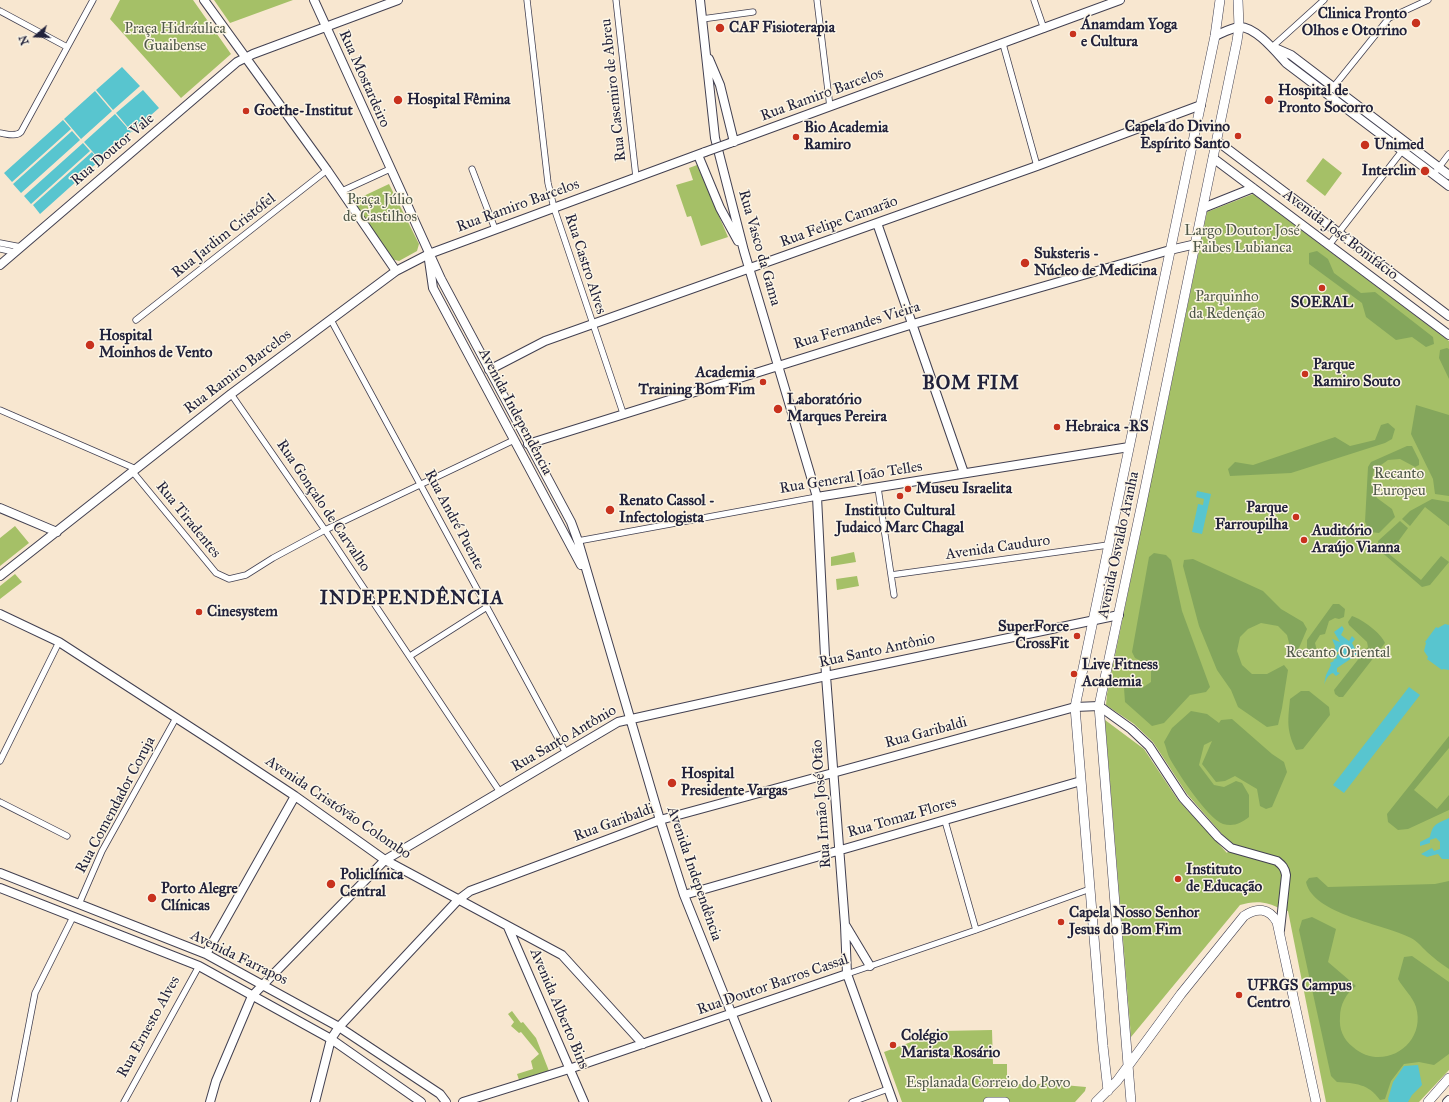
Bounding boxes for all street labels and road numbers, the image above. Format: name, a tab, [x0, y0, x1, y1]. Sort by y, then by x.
street label: Rua Casemiro de Abreu	[598, 18, 630, 162]
street label: Rua Mostardeiro	[334, 28, 394, 130]
street label: Rua Ramiro Barcelos	[758, 64, 886, 126]
street label: Rua Doutor Vale	[68, 110, 158, 190]
street label: Rua Ramiro Barcelos	[454, 175, 582, 237]
street label: Avenida José Bonifácio	[1279, 186, 1401, 284]
street label: Rua Vasco da Gama	[734, 188, 784, 308]
street label: Rua Jardim Cristófel	[169, 190, 279, 282]
street label: Rua Felipe Camarão	[778, 192, 900, 252]
street label: Rua Castro Alves	[560, 212, 610, 316]
street label: Rua Fernandes Vieira	[792, 298, 922, 354]
street label: Rua Ramiro Barcelos	[181, 326, 295, 418]
street label: Avenida Independência	[474, 346, 556, 478]
street label: Rua Gonçalo de Carvalho	[272, 437, 374, 575]
street label: Rua General João Telles	[778, 458, 924, 498]
street label: Rua André Puente	[420, 467, 488, 573]
street label: Avenida Osvaldo Aranha	[1095, 470, 1143, 620]
street label: Rua Tiradentes	[152, 478, 224, 562]
street label: Avenida Cauduro	[945, 532, 1051, 564]
street label: Rua Santo Antônio	[817, 630, 937, 672]
street label: Rua Santo Antônio	[508, 702, 620, 776]
street label: Rua Garibaldi	[883, 713, 969, 753]
street label: Rua Comendador Coruja	[72, 734, 160, 876]
street label: Rua Irmão José Otão	[809, 739, 835, 869]
street label: Avenida Cristóvão Colombo	[262, 753, 414, 863]
street label: Rua Tomaz Flores	[845, 794, 959, 842]
street label: Rua Garibaldi	[571, 800, 657, 846]
street label: Avenida Independência	[663, 804, 725, 944]
street label: Avenida Farrapos	[187, 927, 291, 989]
street label: Avenida Alberto Bins	[525, 946, 593, 1072]
street label: Rua Doutor Barros Cassal	[695, 951, 851, 1019]
street label: Rua Ernesto Alves	[114, 973, 184, 1081]

